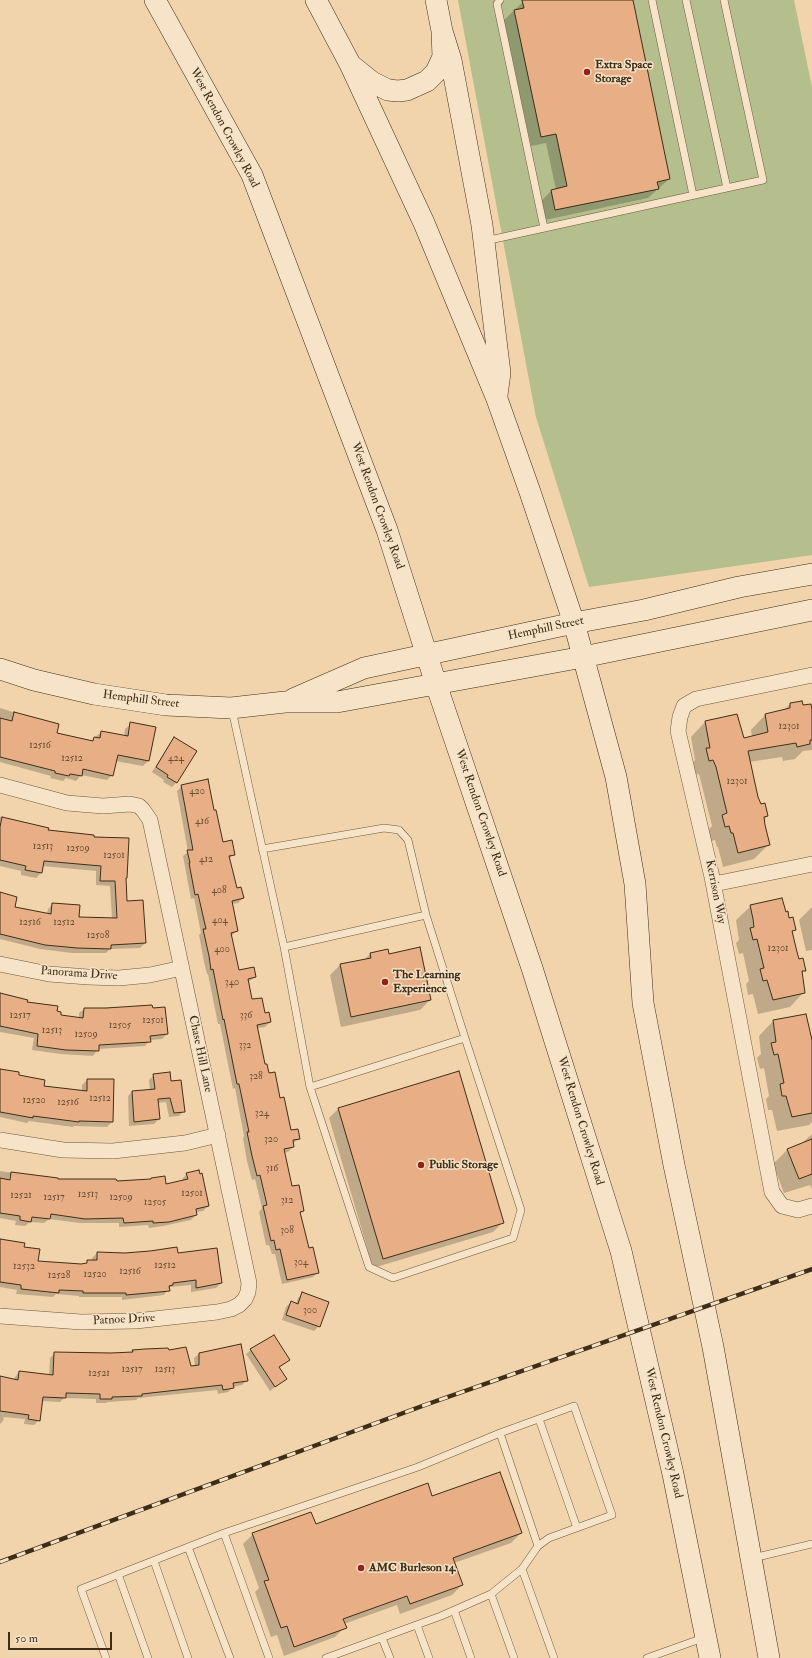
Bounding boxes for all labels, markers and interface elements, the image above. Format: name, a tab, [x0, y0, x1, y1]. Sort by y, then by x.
place label: Extra Space Storage	[595, 58, 652, 86]
street label: West Rendon Crowley Road	[186, 66, 262, 190]
marker: Extra Space Storage	[582, 67, 592, 77]
street label: West Rendon Crowley Road	[347, 441, 407, 571]
street label: Hemphill Street	[507, 614, 585, 644]
street label: Hemphill Street	[102, 688, 180, 712]
house number: 12301	[778, 721, 800, 733]
house number: 12516	[29, 740, 51, 752]
street label: West Rendon Crowley Road	[451, 747, 509, 879]
house number: 12512	[61, 753, 83, 765]
house number: 424	[168, 753, 184, 765]
house number: 12301	[726, 776, 748, 788]
house number: 420	[189, 786, 205, 798]
house number: 416	[195, 816, 209, 828]
house number: 12513	[33, 841, 53, 853]
house number: 12509	[66, 843, 90, 855]
house number: 12501	[103, 850, 125, 862]
house number: 412	[199, 854, 213, 866]
street label: Kerrison Way	[702, 859, 728, 925]
house number: 408	[211, 885, 227, 897]
house number: 404	[212, 915, 228, 927]
house number: 12516	[19, 917, 41, 929]
house number: 12512	[53, 917, 75, 929]
house number: 12508	[87, 930, 109, 942]
house number: 12301	[767, 943, 789, 955]
house number: 400	[214, 944, 230, 956]
street label: Panorama Drive	[40, 964, 118, 984]
place label: The Learning Experience	[393, 968, 460, 996]
house number: 340	[225, 977, 239, 989]
marker: The Learning Experience	[380, 977, 390, 987]
house number: 12517	[9, 1010, 31, 1022]
house number: 336	[240, 1010, 252, 1022]
street label: Chase Hill Lane	[185, 1014, 215, 1094]
house number: 12501	[142, 1015, 164, 1027]
house number: 12505	[109, 1020, 131, 1032]
house number: 12513	[42, 1025, 62, 1037]
house number: 12509	[74, 1029, 98, 1041]
house number: 332	[239, 1040, 251, 1052]
street label: West Rendon Crowley Road	[554, 1055, 606, 1187]
house number: 328	[249, 1071, 263, 1083]
house number: 12512	[89, 1093, 111, 1105]
house number: 12520	[22, 1095, 46, 1107]
house number: 12516	[57, 1097, 79, 1109]
house number: 324	[255, 1108, 269, 1120]
house number: 320	[264, 1134, 278, 1146]
place label: Public Storage	[429, 1158, 498, 1172]
marker: Public Storage	[416, 1160, 426, 1170]
house number: 316	[266, 1163, 278, 1175]
house number: 12501	[181, 1188, 203, 1200]
house number: 12513	[78, 1189, 98, 1201]
house number: 12521	[10, 1190, 32, 1202]
house number: 12517	[43, 1192, 65, 1204]
house number: 12509	[109, 1192, 133, 1204]
house number: 312	[281, 1195, 293, 1207]
house number: 12505	[144, 1197, 166, 1209]
house number: 308	[280, 1225, 294, 1237]
house number: 304	[294, 1257, 308, 1269]
house number: 12512	[154, 1260, 176, 1272]
house number: 12532	[13, 1261, 35, 1273]
house number: 12516	[119, 1266, 141, 1278]
house number: 12520	[83, 1269, 107, 1281]
house number: 12528	[48, 1270, 70, 1282]
house number: 300	[303, 1305, 317, 1317]
street label: Patnoe Drive	[92, 1311, 156, 1329]
house number: 12517	[121, 1364, 143, 1376]
house number: 12513	[155, 1364, 175, 1376]
street label: West Rendon Crowley Road	[641, 1366, 685, 1500]
house number: 12521	[88, 1368, 110, 1380]
place label: AMC Burleson 14	[369, 1561, 455, 1575]
marker: AMC Burleson 14	[356, 1563, 366, 1573]
scale bar	[10, 1624, 114, 1650]
text: 50 m	[15, 1631, 38, 1646]

